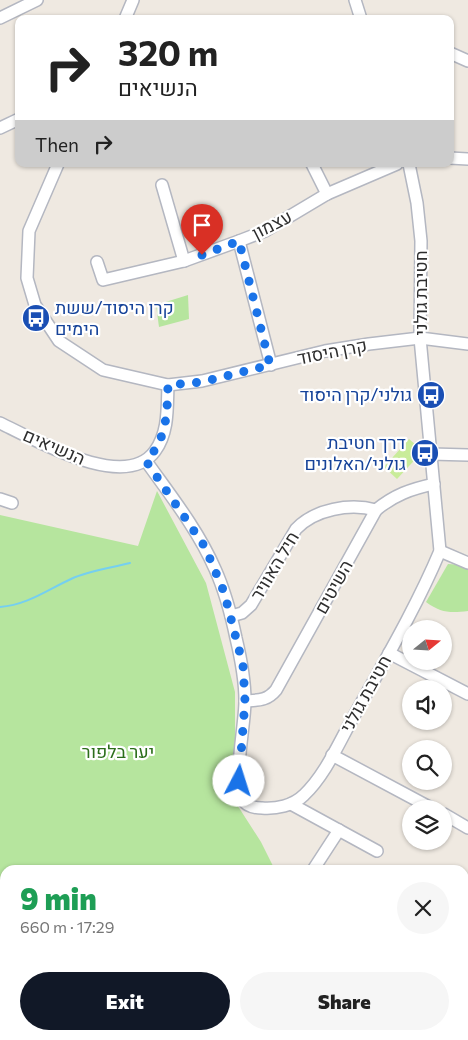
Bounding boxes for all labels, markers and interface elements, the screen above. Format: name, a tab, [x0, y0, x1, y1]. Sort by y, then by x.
text: 320 m	[118, 30, 218, 73]
icon: right	[35, 35, 100, 100]
text: הנשיאים	[118, 74, 198, 101]
icon: right	[89, 130, 117, 158]
text: Then	[35, 133, 79, 156]
pin	[181, 204, 223, 255]
street label: עצמון	[248, 205, 295, 243]
icon: arrive	[188, 211, 216, 239]
street label: חטיבת גולני	[409, 250, 431, 336]
place label: קרן היסוד/ששת הימים	[55, 296, 174, 339]
bus stop icon: קרן היסוד/ששת הימים	[21, 303, 51, 333]
street label: קרן היסוד	[295, 333, 369, 369]
bus stop icon: גולני/קרן היסוד	[416, 380, 446, 410]
place label: גולני/קרן היסוד	[300, 383, 412, 405]
street label: הנשיאים	[20, 423, 89, 469]
place label: דרך חטיבת גולני/האלונים	[304, 431, 406, 474]
bus stop icon: דרך חטיבת גולני/האלונים	[410, 438, 440, 468]
street label: חיל האוויר	[245, 527, 303, 604]
street label: השיטים	[309, 556, 357, 617]
north arrow	[402, 620, 452, 670]
map controls	[402, 620, 452, 850]
street label: חטיבת גולני	[335, 651, 395, 736]
button: sound	[402, 680, 452, 730]
park label: יער בלפור	[82, 740, 154, 762]
button: search	[402, 740, 452, 790]
position arrow	[212, 754, 264, 806]
button: layers	[402, 800, 452, 850]
text: 9 min	[20, 879, 97, 916]
button: close	[397, 882, 449, 934]
text: 660 m · 17:29	[20, 917, 114, 936]
button: Exit	[20, 972, 230, 1030]
button: Share	[240, 972, 449, 1030]

